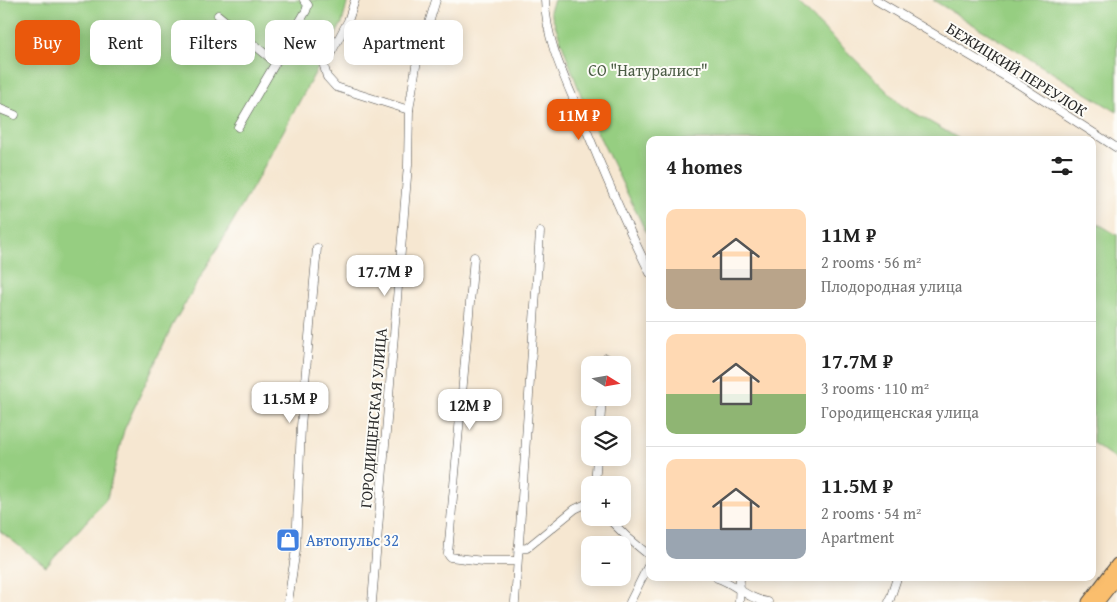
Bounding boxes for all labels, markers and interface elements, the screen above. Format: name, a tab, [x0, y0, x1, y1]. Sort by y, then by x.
street label: БЕЖИЦКИЙ ПЕРЕУЛОК	[942, 16, 1092, 122]
chip: Buy	[15, 20, 80, 65]
chip: Rent	[90, 20, 161, 65]
chip: Filters	[171, 20, 255, 65]
chip: New	[265, 20, 334, 65]
chip: Apartment	[344, 20, 463, 65]
park label: СО "Натуралист"	[588, 58, 708, 82]
pin: 11M ₽	[544, 98, 614, 141]
text: 11M ₽	[558, 103, 600, 127]
text: 4 homes	[666, 151, 742, 182]
icon: filters	[1048, 152, 1076, 180]
text: 11M ₽	[821, 219, 876, 250]
icon: home	[706, 229, 766, 289]
text: 2 rooms · 56 m²	[821, 250, 921, 274]
pin: 17.7M ₽	[339, 254, 431, 297]
text: 17.7M ₽	[358, 259, 412, 283]
text: Плодородная улица	[821, 274, 962, 298]
street label: ГОРОДИЩЕНСКАЯ УЛИЦА	[353, 327, 393, 509]
text: 17.7M ₽	[821, 345, 893, 376]
icon: home	[706, 354, 766, 414]
north arrow	[581, 356, 631, 406]
map controls	[581, 356, 631, 586]
text: 3 rooms · 110 m²	[821, 376, 929, 400]
pin: 11.5M ₽	[244, 382, 336, 424]
text: 11.5M ₽	[263, 386, 317, 410]
pin: 12M ₽	[435, 388, 505, 431]
text: 12M ₽	[449, 393, 491, 417]
text: Городищенская улица	[821, 400, 979, 424]
button: layers	[581, 416, 631, 466]
text: 11.5M ₽	[821, 470, 893, 501]
button: +	[581, 476, 631, 526]
icon: home	[706, 479, 766, 539]
text: 2 rooms · 54 m²	[821, 501, 921, 525]
text: Apartment	[821, 525, 894, 549]
shop icon: Автопульс 32	[275, 527, 301, 553]
place label: Автопульс 32	[306, 528, 399, 552]
button: −	[581, 536, 631, 586]

